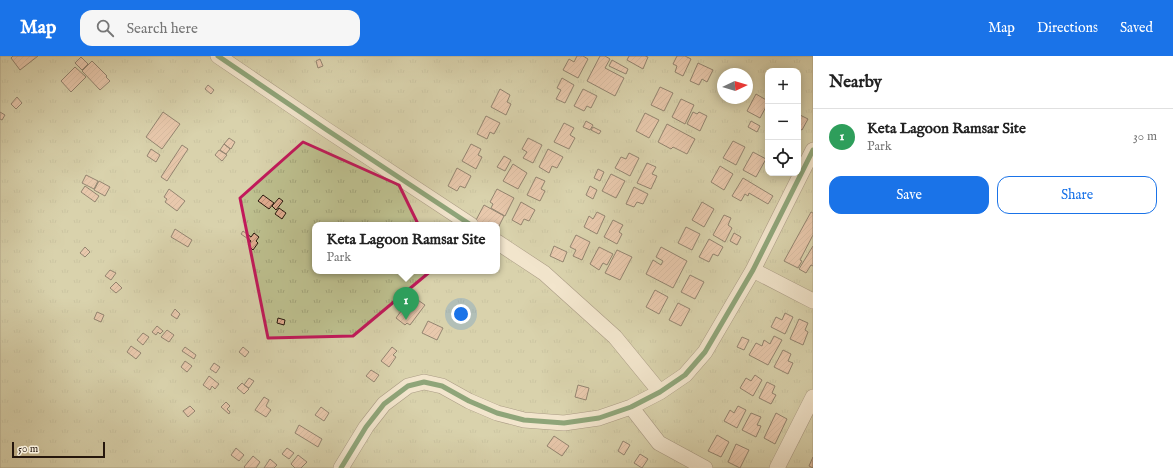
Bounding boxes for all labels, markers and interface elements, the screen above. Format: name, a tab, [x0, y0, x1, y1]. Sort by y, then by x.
search box	[80, 10, 360, 46]
text: Map	[20, 16, 56, 40]
icon: search	[94, 17, 116, 39]
text: Search here	[126, 19, 198, 38]
text: Map	[988, 19, 1015, 37]
text: Directions	[1037, 19, 1098, 37]
text: Saved	[1120, 19, 1153, 37]
north arrow	[717, 68, 753, 104]
map controls	[765, 68, 801, 176]
button: +	[765, 68, 801, 104]
text: Nearby	[829, 72, 882, 93]
button: −	[765, 104, 801, 140]
text: Keta Lagoon Ramsar Site	[867, 119, 1026, 138]
text: 1	[840, 128, 844, 145]
text: 30 m	[1133, 128, 1157, 145]
text: Park	[867, 138, 892, 155]
button: locate	[765, 140, 801, 176]
button: Save	[829, 176, 989, 214]
button: Share	[997, 176, 1157, 214]
popup	[312, 222, 500, 274]
text: Keta Lagoon Ramsar Site	[327, 230, 485, 249]
text: Park	[327, 249, 351, 266]
pin: 1	[393, 287, 419, 320]
your location	[451, 304, 471, 324]
scale bar	[12, 440, 105, 459]
text: 50 m	[18, 442, 38, 456]

